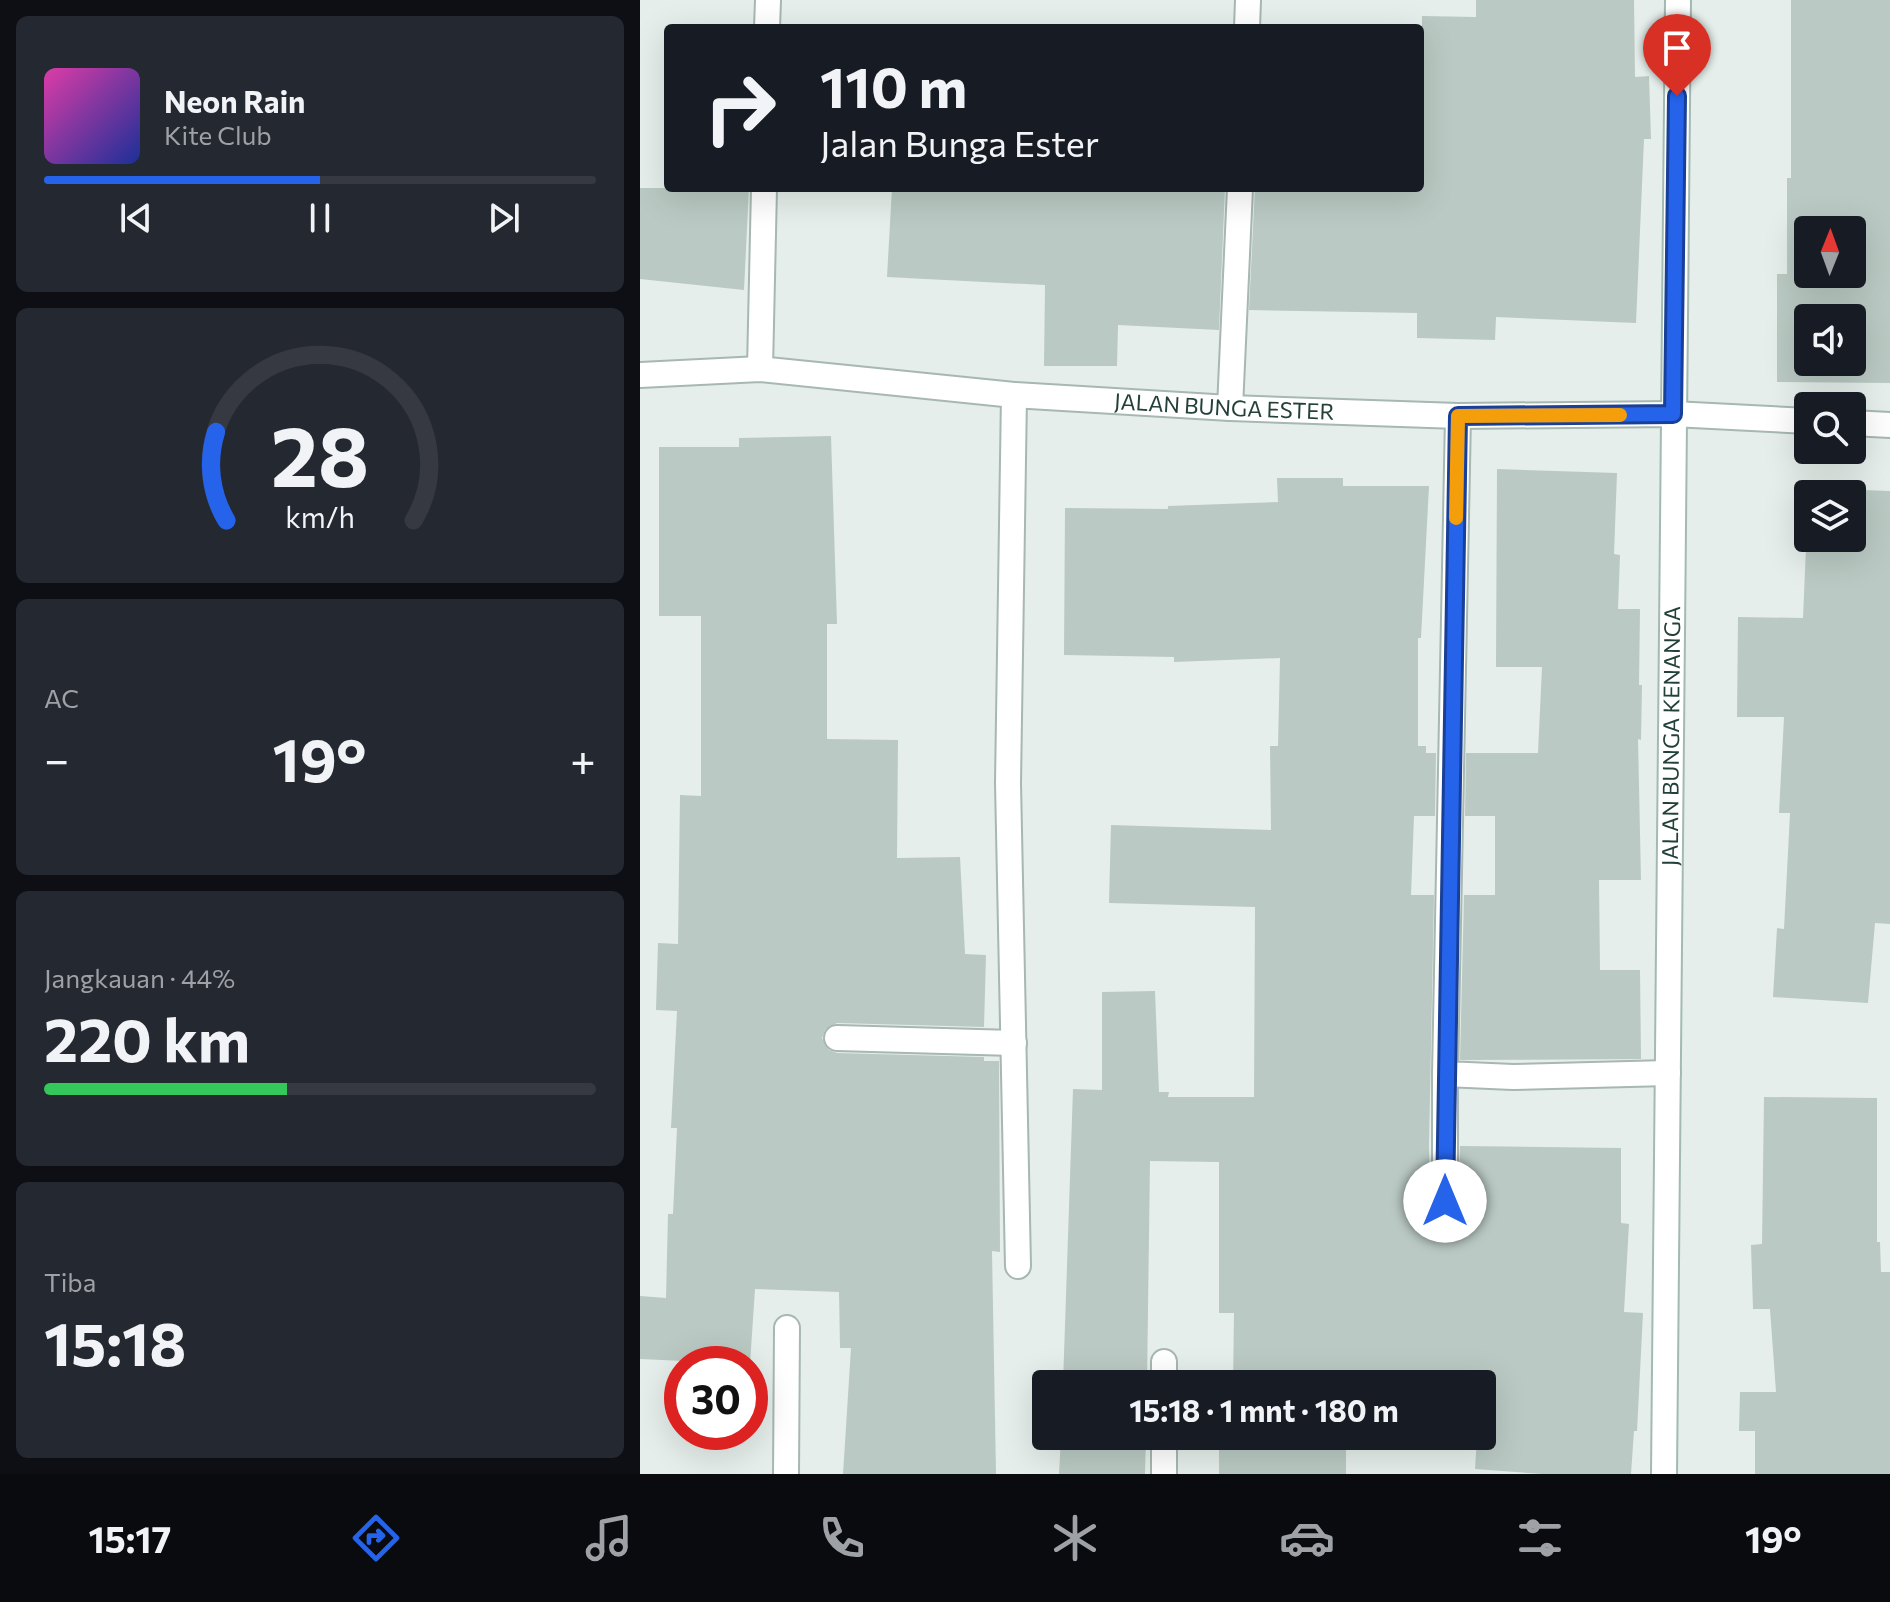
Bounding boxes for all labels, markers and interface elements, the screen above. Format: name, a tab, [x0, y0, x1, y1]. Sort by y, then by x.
pin	[1643, 14.0, 1711, 96]
icon: arrive	[1655, 26, 1699, 70]
text: 110 m	[820, 51, 967, 120]
icon: right	[688, 56, 792, 160]
text: Neon Rain	[164, 82, 305, 119]
text: Kite Club	[164, 119, 272, 150]
text: Jalan Bunga Ester	[820, 120, 1099, 164]
icon: previous	[114, 196, 158, 240]
icon: pause	[298, 196, 342, 240]
icon: next	[482, 196, 526, 240]
north arrow	[1794, 216, 1866, 288]
map controls	[1794, 216, 1866, 552]
button: sound	[1794, 304, 1866, 376]
street label: JALAN BUNGA ESTER	[1113, 387, 1335, 425]
button: search	[1794, 392, 1866, 464]
text: 28	[271, 402, 369, 504]
button: layers	[1794, 480, 1866, 552]
text: km/h	[285, 500, 355, 535]
street label: JALAN BUNGA KENANGA	[1656, 606, 1685, 866]
text: AC	[44, 682, 79, 713]
text: 19°	[272, 721, 367, 794]
text: −	[44, 731, 69, 785]
text: +	[570, 731, 596, 785]
text: Jangkauan · 44%	[44, 962, 235, 993]
text: 220 km	[44, 1001, 250, 1074]
position arrow	[1403, 1159, 1487, 1243]
text: Tiba	[44, 1266, 96, 1297]
text: 15:18	[44, 1305, 186, 1378]
speed limit sign: 30	[664, 1346, 768, 1450]
text: 15:18 · 1 mnt · 180 m	[1129, 1391, 1399, 1428]
icon: directions	[348, 1510, 404, 1566]
icon: music	[581, 1510, 637, 1566]
icon: phone	[814, 1510, 870, 1566]
icon: climate	[1047, 1510, 1103, 1566]
icon: car	[1279, 1510, 1335, 1566]
icon: filters	[1512, 1510, 1568, 1566]
text: 15:17	[88, 1516, 171, 1560]
text: 19°	[1745, 1516, 1802, 1560]

